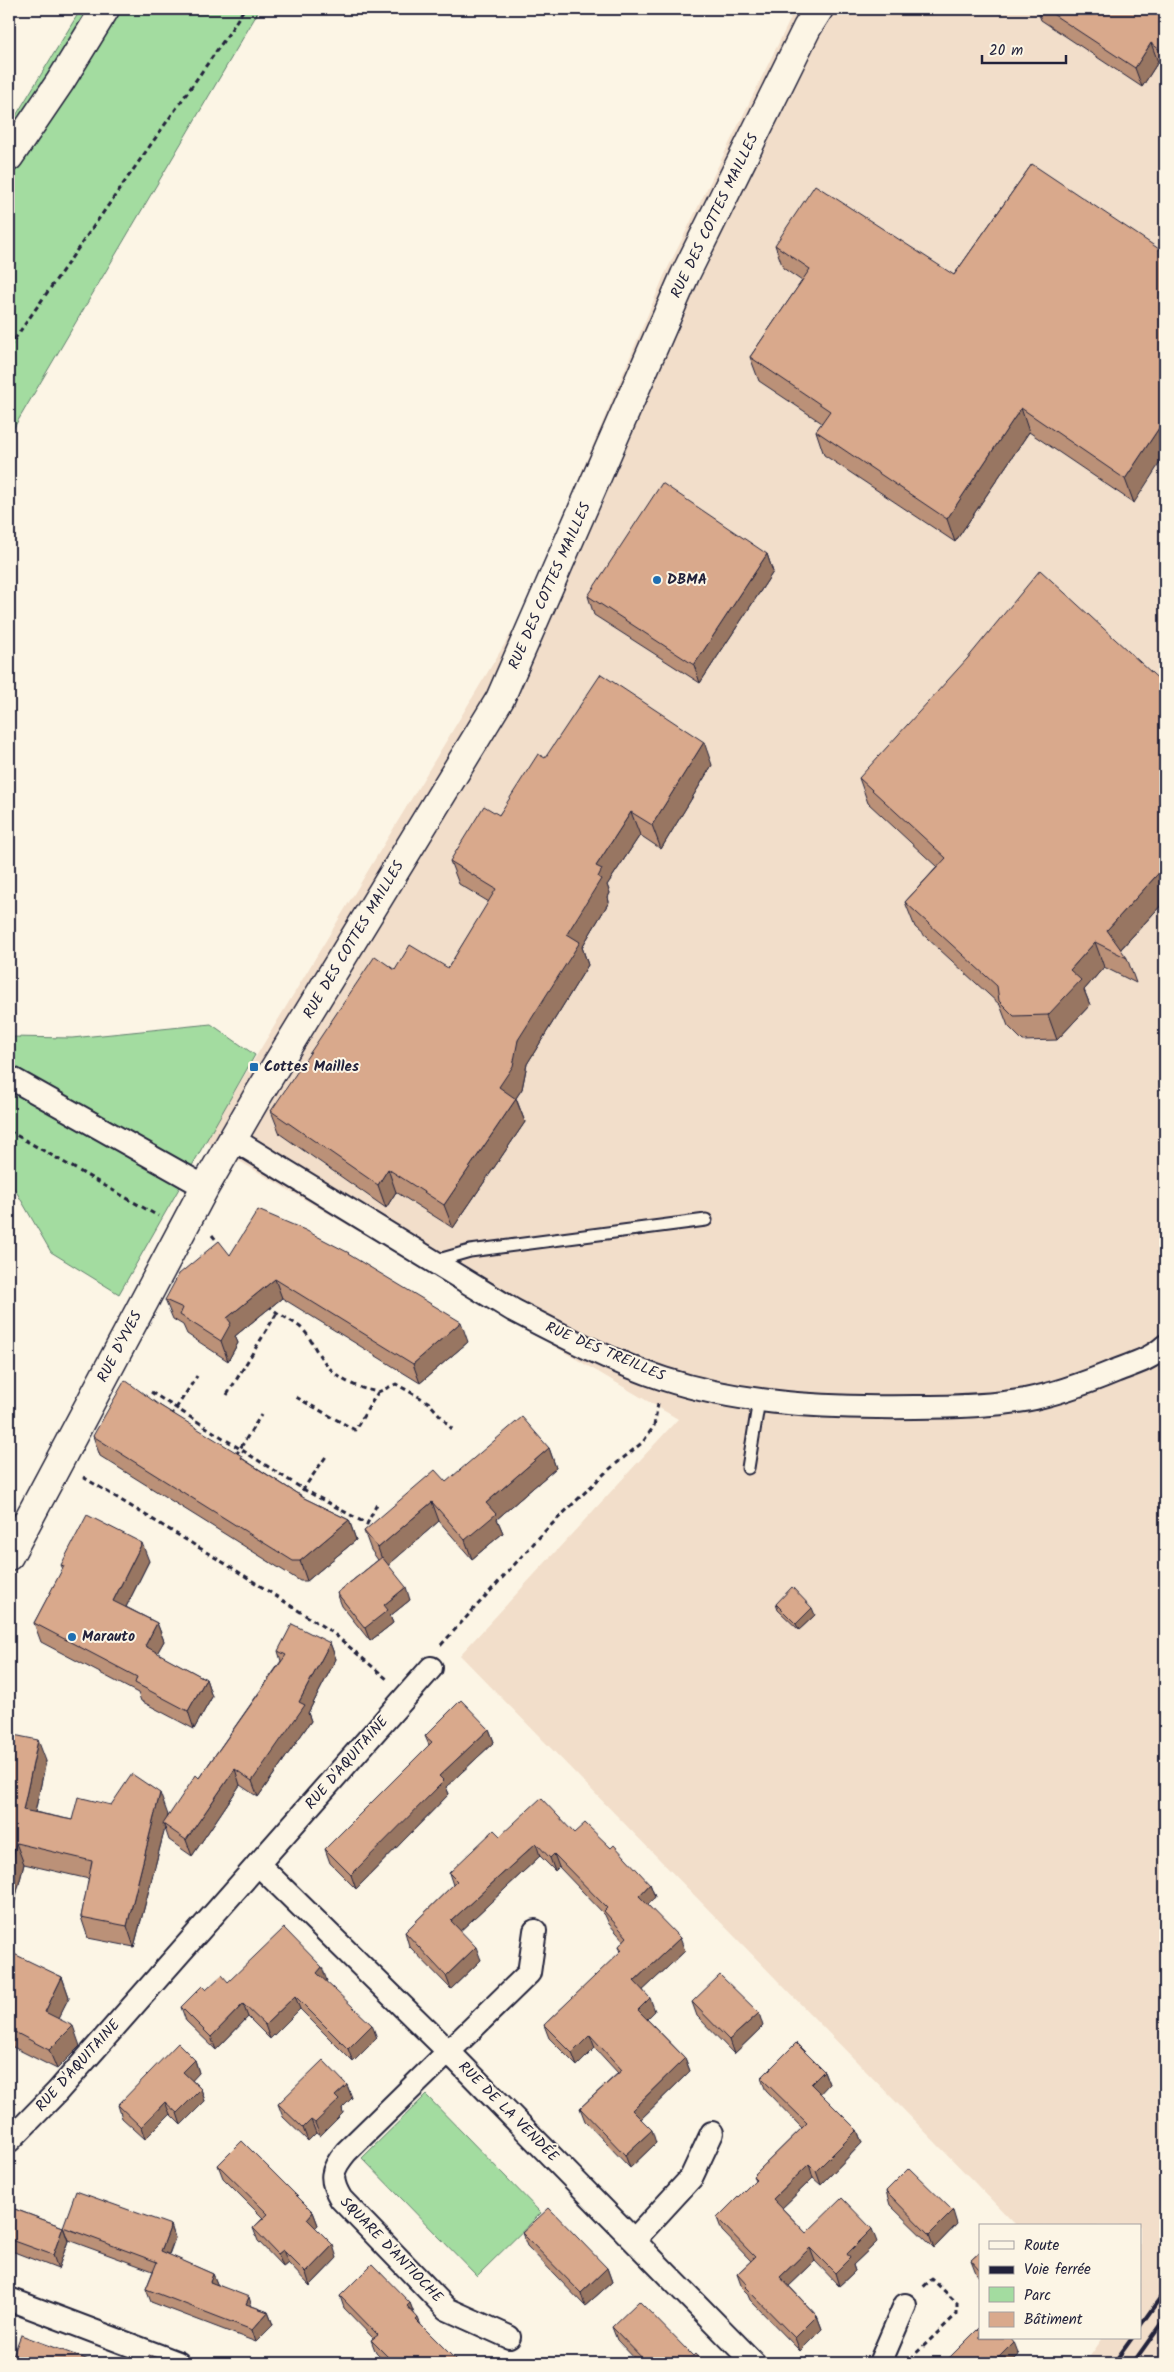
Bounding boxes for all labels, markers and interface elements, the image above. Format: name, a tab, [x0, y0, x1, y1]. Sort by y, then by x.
scale bar	[982, 32, 1065, 64]
text: 20 m	[989, 39, 1023, 63]
street label: RUE DES COTTES MAILLES	[665, 130, 765, 302]
street label: RUE DES COTTES MAILLES	[502, 499, 598, 673]
place label: DBMA	[667, 568, 707, 592]
marker: DBMA	[651, 574, 663, 586]
street label: RUE DES COTTES MAILLES	[297, 856, 411, 1024]
place label: Cottes Mailles	[264, 1055, 359, 1079]
marker: Cottes Mailles	[248, 1061, 260, 1073]
street label: RUE D'YVES	[91, 1307, 149, 1387]
street label: RUE DES TREILLES	[541, 1316, 669, 1388]
place label: Marauto	[82, 1625, 135, 1649]
marker: Marauto	[66, 1631, 78, 1643]
street label: RUE D'AQUITAINE	[299, 1710, 395, 1815]
street label: RUE D'AQUITAINE	[30, 2013, 127, 2118]
street label: RUE DE LA VENDÉE	[452, 2056, 565, 2169]
street label: SQUARE D'ANTIOCHE	[334, 2191, 449, 2310]
legend	[979, 2224, 1142, 2340]
text: Route	[1024, 2234, 1060, 2258]
text: Voie ferrée	[1024, 2258, 1091, 2282]
text: Parc	[1024, 2284, 1051, 2308]
text: Bâtiment	[1024, 2308, 1083, 2332]

